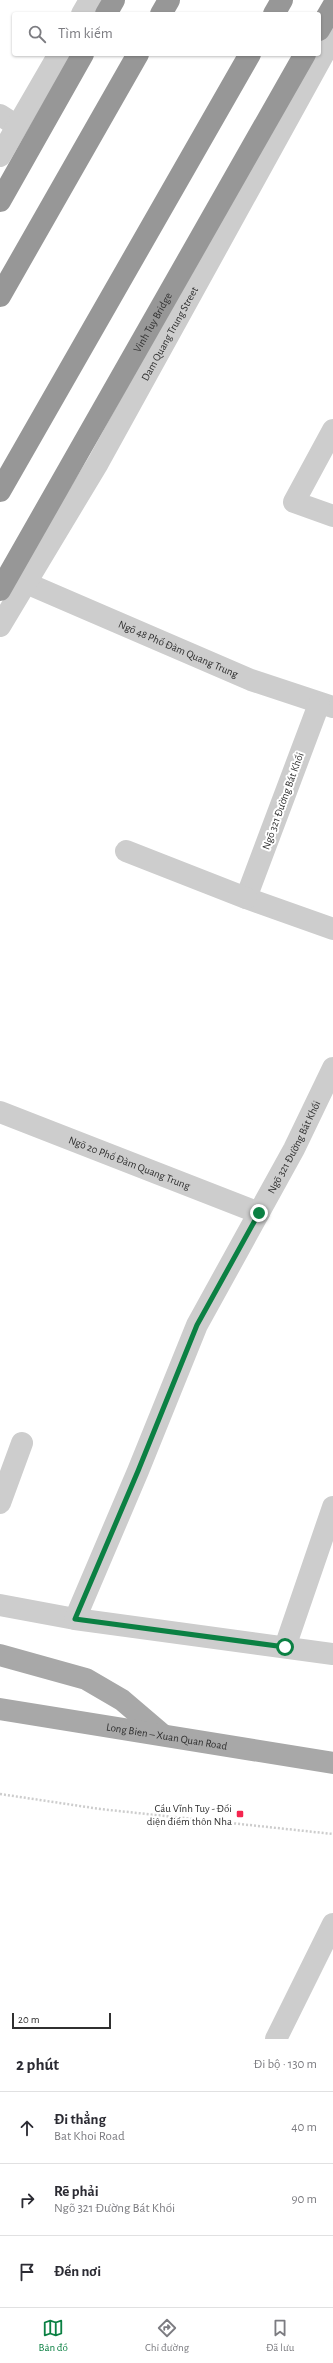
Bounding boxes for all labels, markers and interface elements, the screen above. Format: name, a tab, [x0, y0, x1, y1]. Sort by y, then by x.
search box	[12, 12, 321, 56]
icon: search	[26, 23, 48, 45]
text: Tìm kiếm	[58, 26, 113, 41]
street label: Dam Quang Trung Street	[139, 284, 200, 383]
street label: Vinh Tuy Bridge	[131, 291, 174, 354]
street label: Ngõ 48 Phố Đàm Quang Trung	[117, 618, 241, 680]
street label: Ngõ 321 Đường Bát Khối	[260, 751, 306, 851]
street label: Ngõ 321 Đường Bát Khối	[265, 1099, 322, 1195]
street label: Ngõ 20 Phố Đàm Quang Trung	[67, 1134, 192, 1191]
route end	[250, 1204, 268, 1222]
route start	[276, 1638, 294, 1656]
street label: Long Bien – Xuan Quan Road	[106, 1721, 228, 1751]
place label: Cầu Vĩnh Tuy - Đối diện điếm thôn Nha	[147, 1803, 232, 1827]
marker: Cầu Vĩnh Tuy - Đối diện điếm thôn Nha	[235, 1809, 245, 1819]
scale bar	[12, 2011, 111, 2030]
text: 20 m	[18, 2014, 39, 2025]
text: 2 phút	[16, 2056, 59, 2073]
text: Đi bộ · 130 m	[253, 2058, 317, 2071]
text: Đi thẳng	[54, 2112, 106, 2127]
icon: ahead	[16, 2117, 38, 2139]
text: 40 m	[291, 2121, 317, 2134]
text: Bat Khoi Road	[54, 2130, 125, 2143]
text: Rẽ phải	[54, 2184, 99, 2199]
icon: right	[16, 2189, 38, 2211]
text: 90 m	[291, 2193, 317, 2206]
text: Ngõ 321 Đường Bát Khối	[54, 2202, 175, 2215]
icon: arrive	[16, 2261, 38, 2283]
text: Đến nơi	[54, 2264, 101, 2279]
tab: Bản đồ	[39, 2317, 68, 2354]
tab: Chỉ đường	[145, 2317, 189, 2354]
tab: Đã lưu	[266, 2317, 294, 2354]

